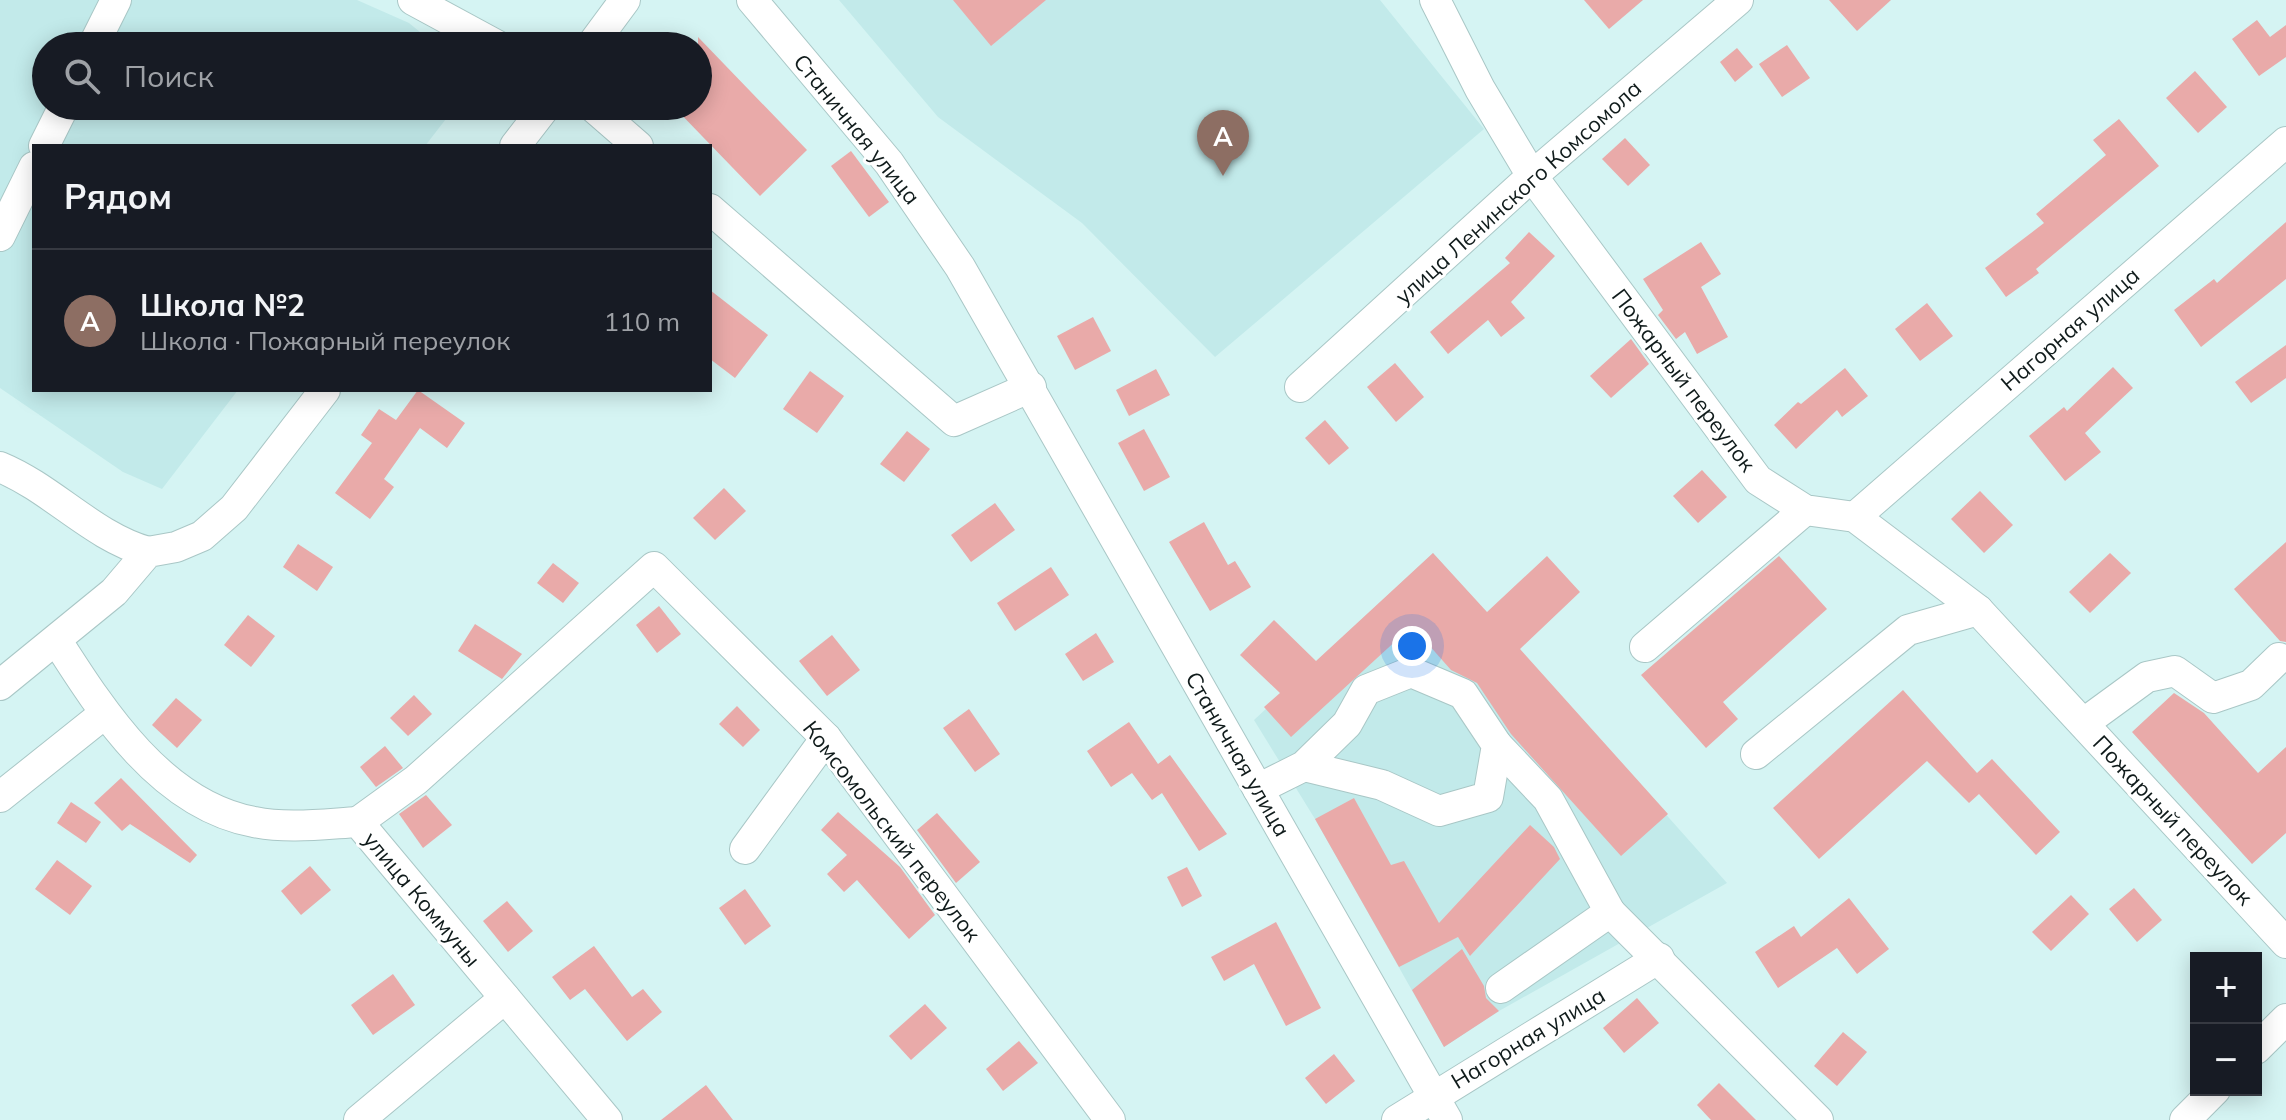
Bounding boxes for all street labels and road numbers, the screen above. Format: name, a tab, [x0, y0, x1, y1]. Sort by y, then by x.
street label: Станичная улица	[788, 48, 926, 210]
street label: улица Ленинского Комсомола	[1389, 74, 1647, 310]
street label: Нагорная улица	[1995, 261, 2145, 397]
street label: Пожарный переулок	[1606, 283, 1762, 477]
street label: Станичная улица	[1179, 667, 1297, 841]
street label: Комсомольский переулок	[797, 715, 987, 947]
street label: Пожарный переулок	[2087, 729, 2259, 911]
street label: улица Коммуны	[357, 826, 487, 972]
street label: Нагорная улица	[1446, 981, 1610, 1095]

